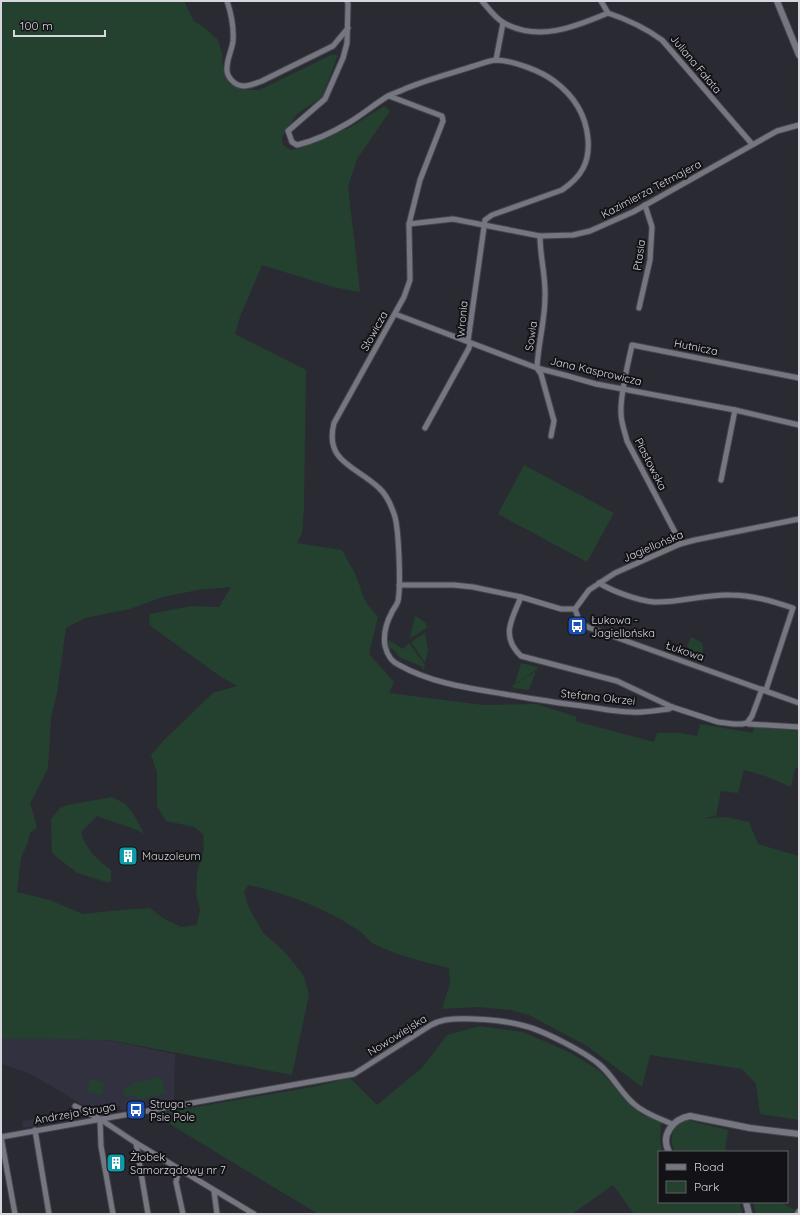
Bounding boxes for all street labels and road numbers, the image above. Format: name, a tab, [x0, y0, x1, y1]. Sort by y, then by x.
street label: Juliana Fałata	[667, 32, 725, 96]
street label: Kazimierza Tetmajera	[599, 157, 703, 221]
street label: Ptasia	[630, 239, 648, 271]
street label: Wronia	[453, 300, 471, 338]
street label: Słowicza	[357, 309, 391, 353]
street label: Sowia	[522, 320, 540, 352]
street label: Hutnicza	[673, 336, 719, 358]
street label: Jana Kasprowicza	[549, 354, 643, 388]
street label: Piastowska	[632, 435, 670, 493]
street label: Jagiellońska	[621, 527, 685, 565]
street label: Łukowa	[664, 638, 706, 664]
street label: Stefana Okrzei	[560, 686, 636, 708]
street label: Nowowiejska	[365, 1011, 429, 1059]
street label: Andrzeja Struga	[33, 1099, 117, 1127]

